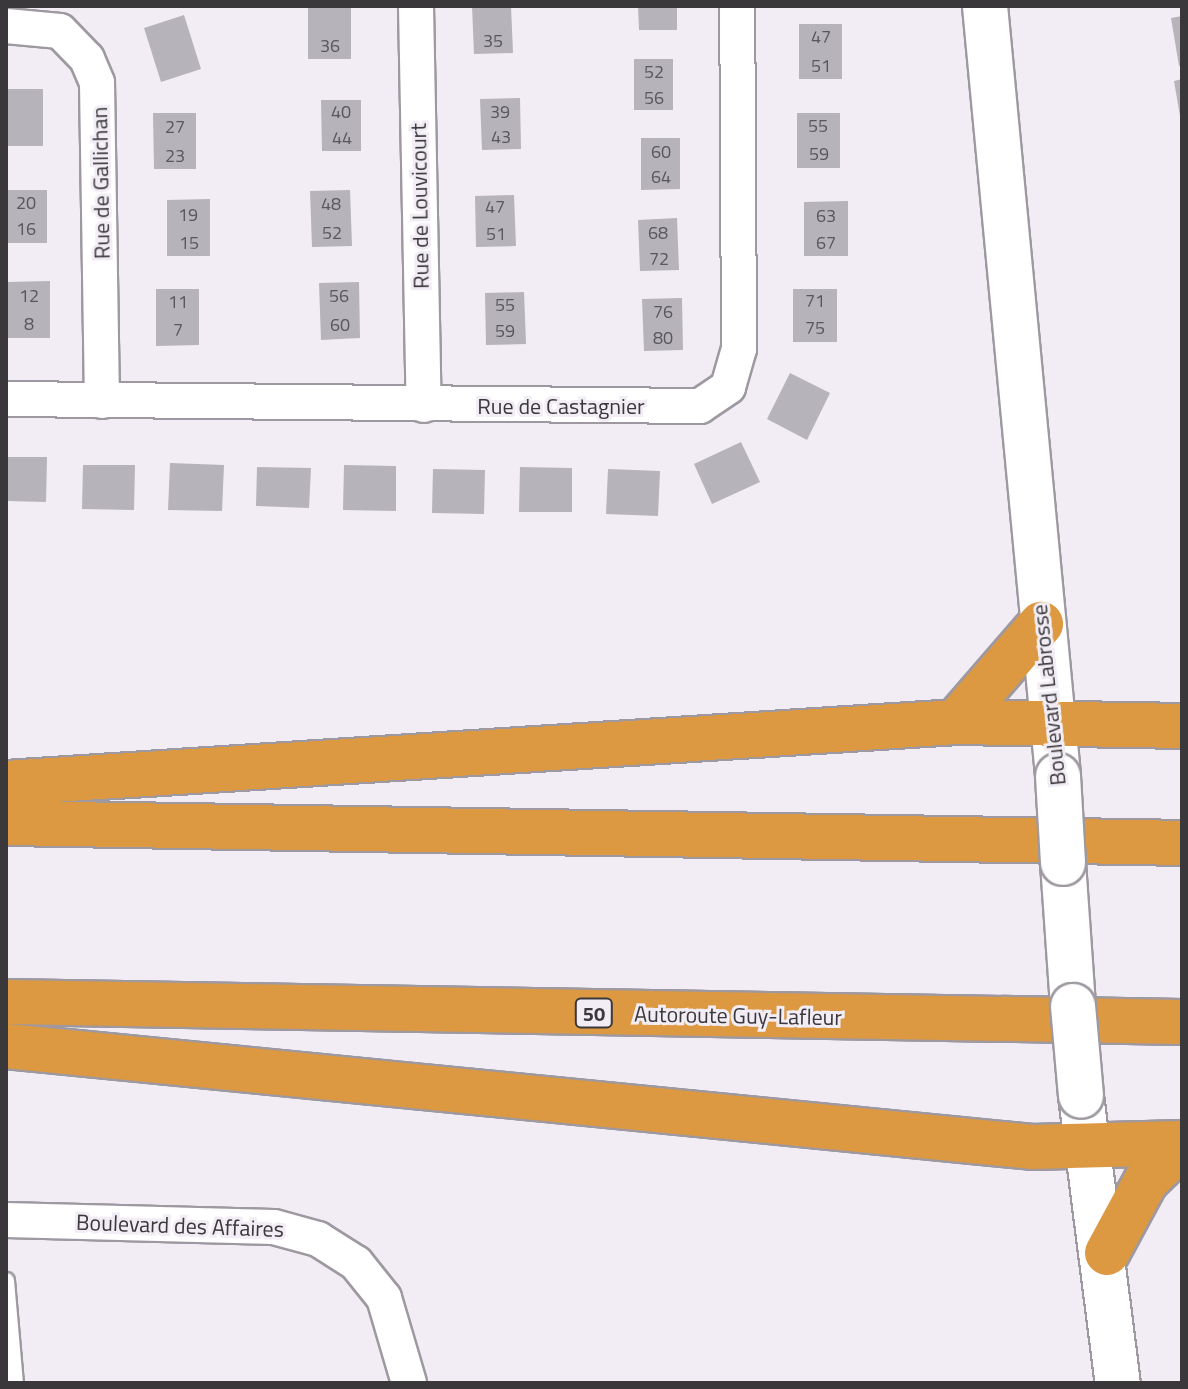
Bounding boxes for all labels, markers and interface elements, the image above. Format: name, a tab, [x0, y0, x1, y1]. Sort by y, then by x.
house number: 47	[811, 26, 831, 48]
house number: 35	[483, 30, 503, 52]
house number: 36	[320, 35, 340, 57]
house number: 51	[811, 55, 831, 77]
house number: 52	[644, 61, 664, 83]
house number: 56	[644, 87, 664, 109]
house number: 40	[331, 101, 351, 123]
house number: 39	[490, 101, 510, 123]
street label: Rue de Gallichan	[86, 107, 116, 259]
house number: 55	[808, 115, 828, 137]
house number: 27	[165, 116, 185, 138]
street label: Rue de Louvicourt	[405, 123, 435, 289]
house number: 43	[491, 126, 511, 148]
house number: 44	[332, 127, 352, 149]
house number: 60	[651, 141, 671, 163]
house number: 59	[809, 143, 829, 165]
house number: 23	[165, 145, 185, 167]
house number: 64	[651, 166, 671, 188]
house number: 20	[16, 192, 36, 214]
house number: 48	[321, 193, 341, 215]
house number: 47	[485, 196, 505, 218]
house number: 19	[178, 204, 198, 226]
house number: 63	[816, 205, 836, 227]
house number: 16	[16, 218, 36, 240]
house number: 52	[322, 222, 342, 244]
house number: 68	[648, 222, 668, 244]
house number: 51	[486, 223, 506, 245]
house number: 15	[179, 232, 199, 254]
house number: 67	[816, 232, 836, 254]
house number: 72	[649, 248, 669, 270]
house number: 12	[19, 285, 39, 307]
house number: 56	[329, 285, 349, 307]
house number: 71	[805, 290, 825, 312]
house number: 11	[168, 291, 188, 313]
house number: 55	[495, 294, 515, 316]
house number: 76	[653, 301, 673, 323]
house number: 8	[24, 313, 34, 335]
house number: 60	[330, 314, 350, 336]
house number: 75	[805, 317, 825, 339]
house number: 7	[173, 319, 183, 341]
house number: 59	[495, 320, 515, 342]
house number: 80	[653, 327, 673, 349]
street label: Rue de Castagnier	[477, 394, 645, 420]
street label: Boulevard Labrosse	[1026, 603, 1072, 787]
road number: 50	[574, 997, 614, 1029]
street label: Autoroute Guy-Lafleur	[634, 1001, 842, 1031]
street label: Boulevard des Affaires	[76, 1209, 284, 1243]

